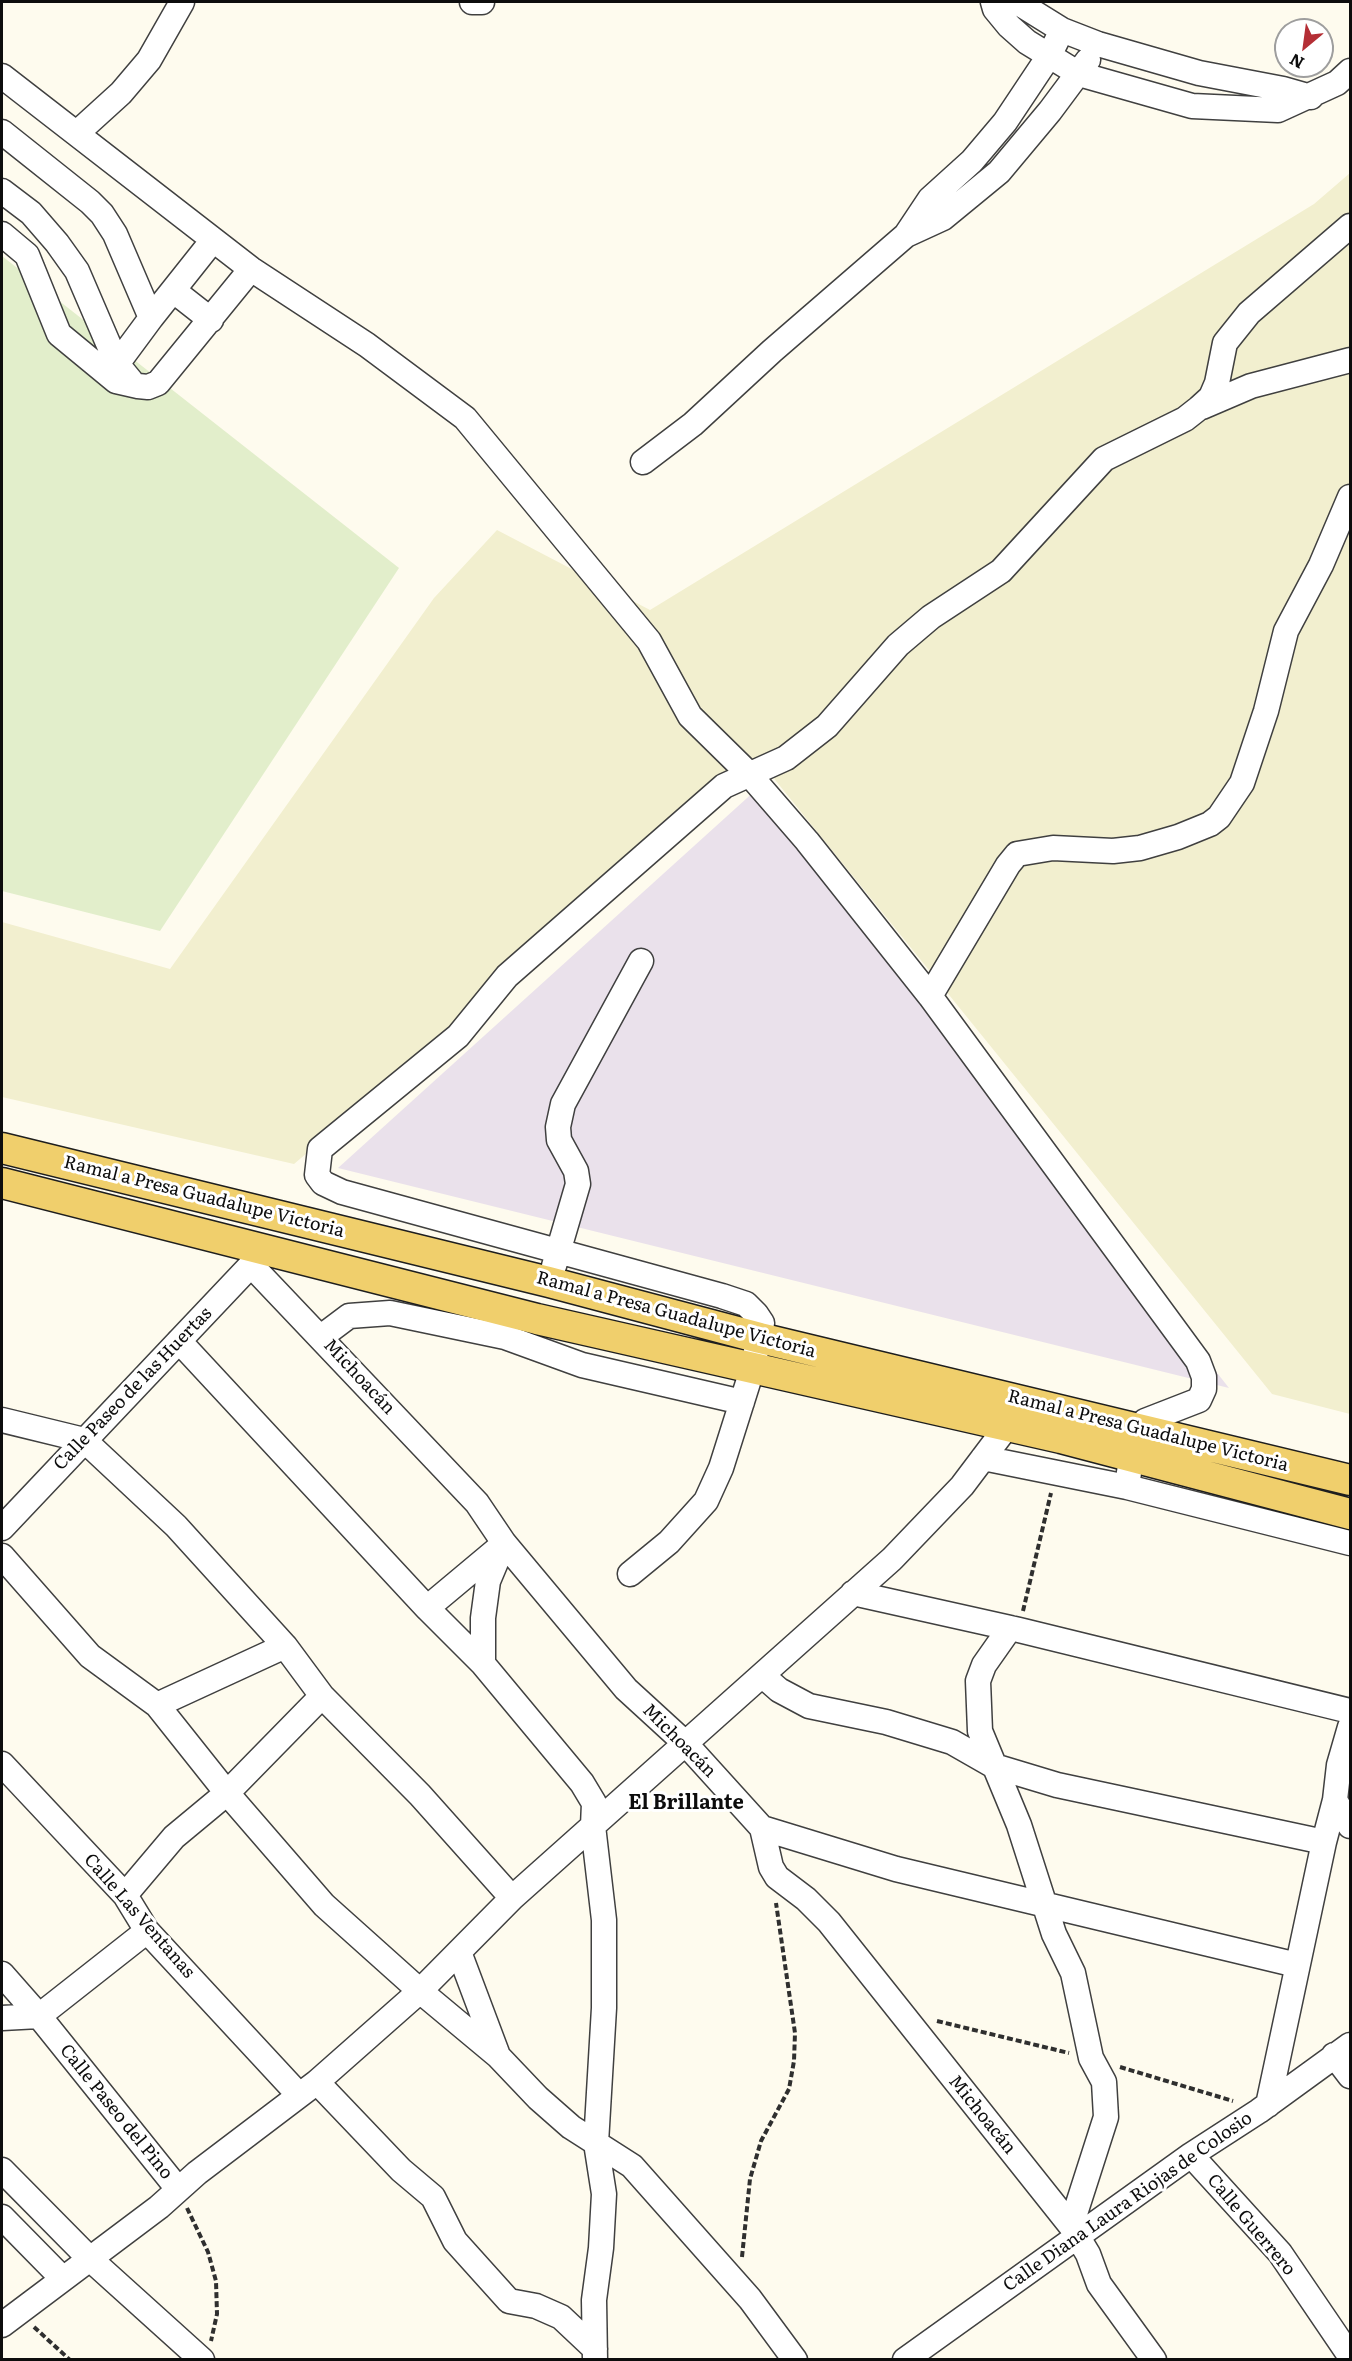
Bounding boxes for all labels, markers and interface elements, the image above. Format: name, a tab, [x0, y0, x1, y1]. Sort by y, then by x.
north arrow	[1274, 18, 1334, 78]
text: N	[1285, 48, 1308, 76]
street label: Ramal a Presa Guadalupe Victoria	[62, 1152, 346, 1242]
street label: Ramal a Presa Guadalupe Victoria	[534, 1267, 818, 1363]
street label: Calle Paseo de las Huertas	[49, 1303, 217, 1475]
street label: Michoacán	[319, 1335, 399, 1419]
street label: Ramal a Presa Guadalupe Victoria	[1006, 1386, 1290, 1476]
street label: Michoacán	[638, 1700, 720, 1782]
district label: El Brillante	[628, 1791, 744, 1815]
street label: Calle Las Ventanas	[79, 1849, 199, 1983]
street label: Calle Paseo del Pino	[55, 2040, 177, 2184]
street label: Michoacán	[944, 2071, 1020, 2159]
street label: Calle Diana Laura Riojas de Colosio	[999, 2107, 1257, 2297]
street label: Calle Guerrero	[1202, 2170, 1300, 2280]

